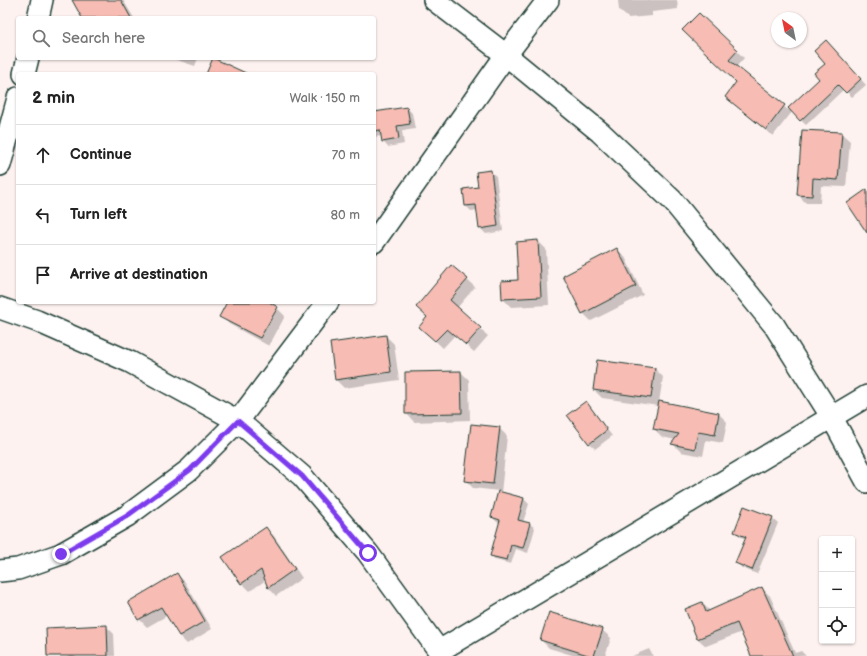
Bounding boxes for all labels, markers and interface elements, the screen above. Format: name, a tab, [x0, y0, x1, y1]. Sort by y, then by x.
north arrow	[771, 12, 807, 48]
search box	[16, 16, 376, 60]
icon: search	[30, 27, 52, 49]
text: Search here	[62, 29, 145, 48]
text: 2 min	[32, 88, 75, 108]
text: Walk · 150 m	[289, 90, 360, 106]
icon: ahead	[32, 144, 54, 166]
text: Continue	[70, 145, 132, 164]
text: 70 m	[332, 147, 360, 163]
icon: left	[32, 204, 54, 226]
text: Turn left	[70, 205, 127, 224]
text: 80 m	[331, 207, 360, 223]
icon: arrive	[32, 264, 54, 286]
text: Arrive at destination	[70, 265, 208, 284]
map controls	[819, 536, 855, 644]
button: +	[819, 536, 855, 572]
route start	[359, 544, 377, 562]
route end	[52, 545, 70, 563]
button: −	[819, 572, 855, 608]
button: locate	[819, 608, 855, 644]

